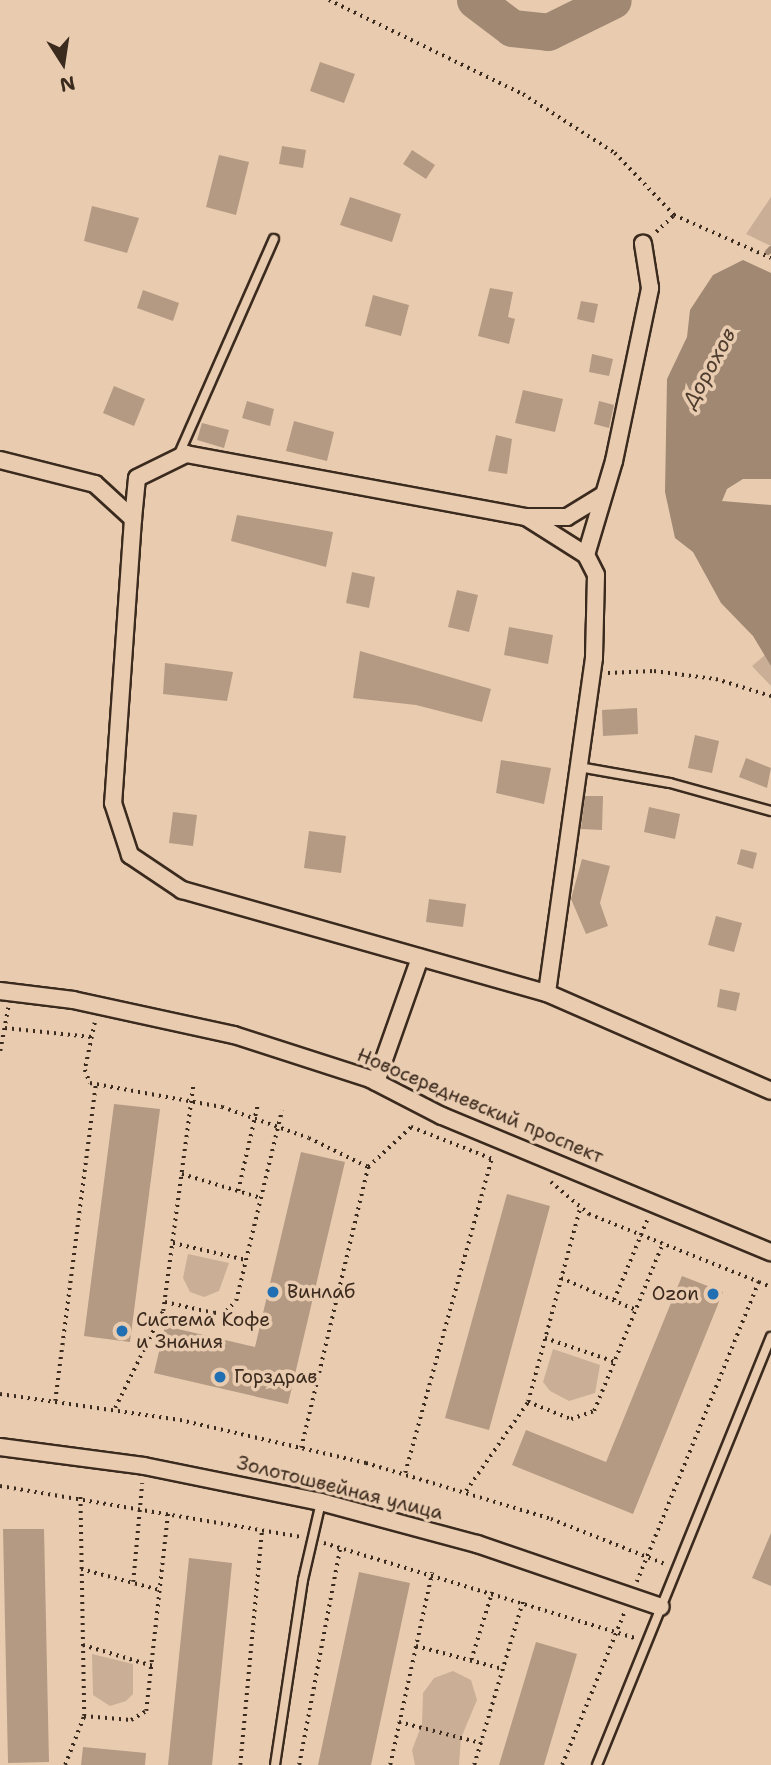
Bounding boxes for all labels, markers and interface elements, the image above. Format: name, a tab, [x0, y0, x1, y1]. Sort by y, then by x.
north arrow	[28, 28, 98, 98]
text: N	[58, 70, 77, 98]
water label: Дорохов	[677, 324, 741, 412]
street label: Новосередневский проспект	[353, 1044, 607, 1168]
place label: Винлаб	[287, 1281, 355, 1303]
place label: Ozon	[652, 1283, 699, 1305]
marker: Винлаб	[265, 1284, 281, 1300]
marker: Ozon	[705, 1286, 721, 1302]
place label: Система Кофе и Знания	[136, 1309, 270, 1353]
marker: Система Кофе и Знания	[114, 1323, 130, 1339]
place label: Горздрав	[234, 1366, 317, 1388]
marker: Горздрав	[212, 1369, 228, 1385]
street label: Золотошвейная улица	[235, 1451, 445, 1525]

